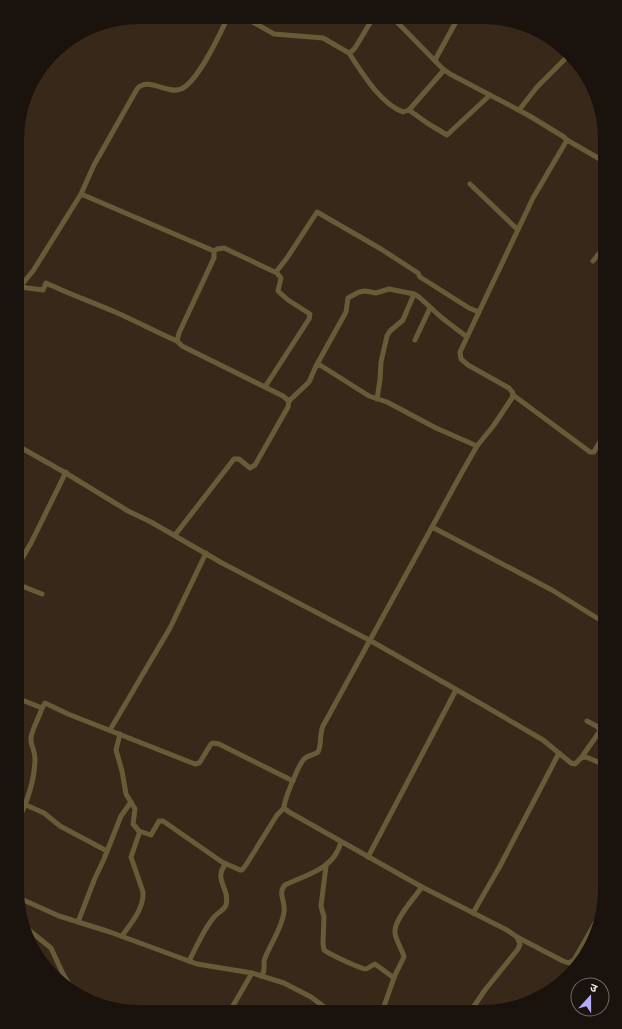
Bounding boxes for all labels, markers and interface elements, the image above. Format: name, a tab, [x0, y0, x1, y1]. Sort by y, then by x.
north arrow	[570, 977, 610, 1017]
text: उ	[588, 980, 600, 996]

